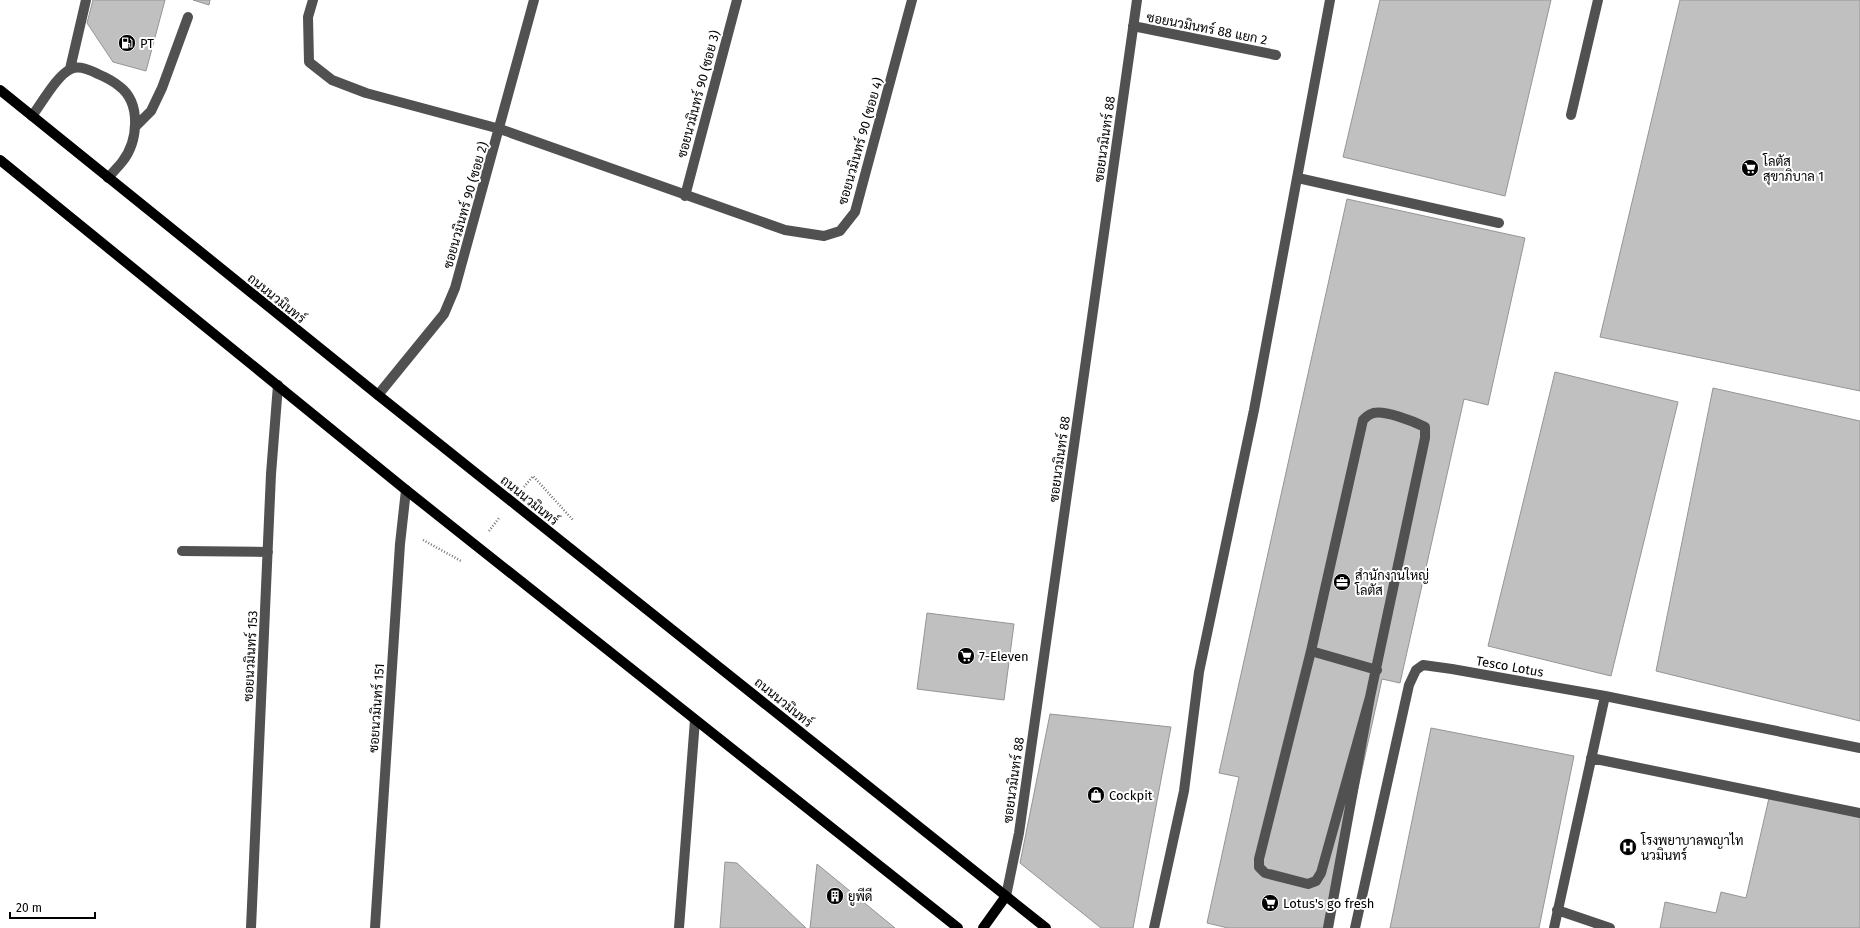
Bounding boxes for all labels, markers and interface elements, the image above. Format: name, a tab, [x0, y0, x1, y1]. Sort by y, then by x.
street label: ซอยนวมินทร์ 88 แยก 2	[1145, 7, 1269, 48]
street label: ซอยนวมินทร์ 90 (ซอย 3)	[672, 28, 723, 160]
fuel station icon: PT	[117, 33, 137, 53]
place label: PT	[140, 36, 154, 51]
street label: ซอยนวมินทร์ 90 (ซอย 4)	[833, 75, 886, 207]
street label: ซอยนวมินทร์ 88	[1089, 95, 1118, 183]
street label: ซอยนวมินทร์ 90 (ซอย 2)	[438, 139, 491, 270]
place label: โลตัส สุขาภิบาล 1	[1762, 153, 1824, 186]
supermarket icon: โลตัส สุขาภิบาล 1	[1740, 158, 1760, 178]
street label: ถนนนวมินทร์	[245, 269, 310, 326]
street label: ซอยนวมินทร์ 88	[1044, 415, 1073, 503]
street label: ถนนนวมินทร์	[498, 471, 563, 528]
place label: สำนักงานใหญ่ โลตัส	[1354, 567, 1429, 598]
office icon: สำนักงานใหญ่ โลตัส	[1332, 572, 1352, 592]
street label: ซอยนวมินทร์ 153	[239, 610, 260, 702]
supermarket icon: 7-Eleven	[956, 646, 976, 666]
place label: 7-Eleven	[979, 649, 1029, 664]
street label: Tesco Lotus	[1475, 653, 1545, 680]
street label: ซอยนวมินทร์ 151	[364, 663, 387, 753]
street label: ถนนนวมินทร์	[752, 673, 817, 730]
street label: ซอยนวมินทร์ 88	[998, 736, 1027, 824]
shop icon: Cockpit	[1086, 785, 1106, 805]
place label: Cockpit	[1109, 788, 1153, 803]
place label: โรงพยาบาลพญาไท นวมินทร์	[1640, 832, 1744, 863]
hospital icon: โรงพยาบาลพญาไท นวมินทร์	[1618, 837, 1638, 857]
building icon: ยูพีดี	[825, 886, 845, 906]
place label: ยูพีดี	[848, 887, 873, 906]
supermarket icon: Lotus's go fresh	[1260, 893, 1280, 913]
scale bar	[10, 894, 95, 920]
place label: Lotus's go fresh	[1283, 896, 1374, 911]
text: 20 m	[16, 901, 42, 915]

